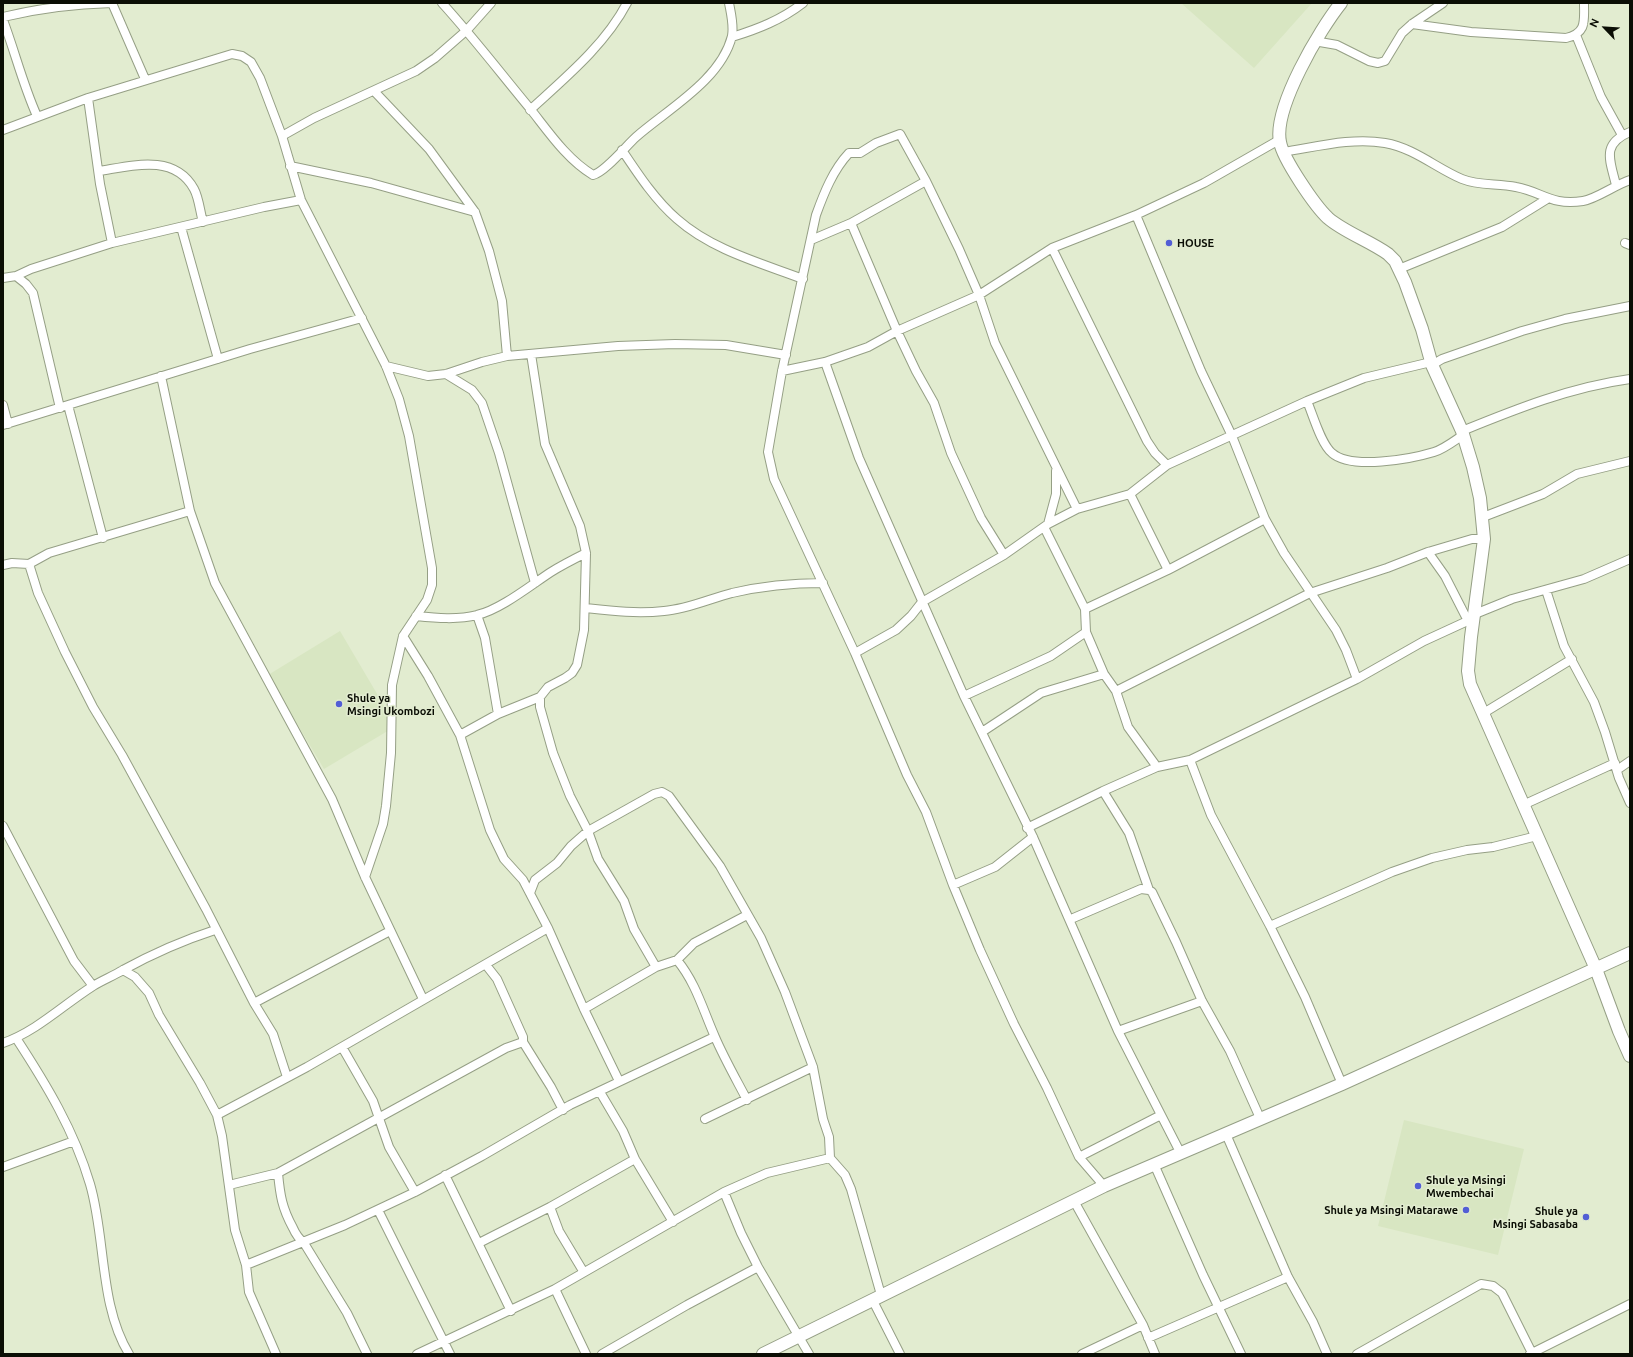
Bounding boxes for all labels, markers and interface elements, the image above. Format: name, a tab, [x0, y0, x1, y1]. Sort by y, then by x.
north arrow	[1585, 8, 1625, 48]
text: N	[1587, 17, 1601, 29]
place label: HOUSE	[1177, 236, 1214, 250]
marker: HOUSE	[1164, 238, 1174, 248]
place label: Shule ya Msingi Ukombozi	[347, 691, 435, 717]
marker: Shule ya Msingi Ukombozi	[334, 699, 344, 709]
place label: Shule ya Msingi Mwembechai	[1426, 1173, 1506, 1199]
marker: Shule ya Msingi Mwembechai	[1413, 1181, 1423, 1191]
place label: Shule ya Msingi Matarawe	[1324, 1203, 1458, 1217]
place label: Shule ya Msingi Sabasaba	[1493, 1204, 1578, 1230]
marker: Shule ya Msingi Matarawe	[1461, 1205, 1471, 1215]
marker: Shule ya Msingi Sabasaba	[1581, 1212, 1591, 1222]

